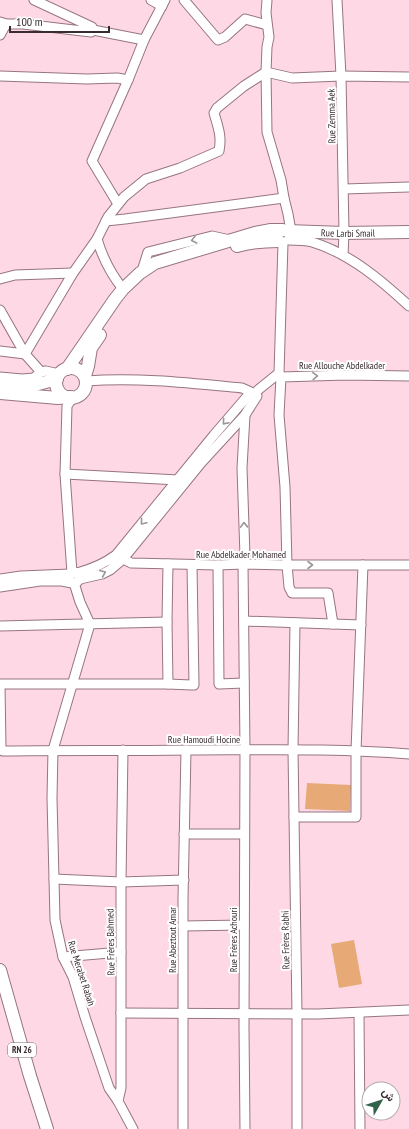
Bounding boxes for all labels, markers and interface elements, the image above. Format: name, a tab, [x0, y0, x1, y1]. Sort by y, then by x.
scale bar	[10, 8, 109, 34]
text: 100 m	[16, 14, 43, 29]
street label: Rue Zemma Aek	[325, 88, 338, 144]
street label: Rue Larbi Smail	[321, 226, 376, 240]
one-way arrow	[190, 236, 197, 244]
street label: Rue Allouche Abdelkader	[299, 359, 385, 372]
one-way arrow	[312, 372, 318, 380]
one-way arrow	[223, 417, 230, 425]
one-way arrow	[141, 518, 148, 525]
one-way arrow	[240, 522, 248, 528]
street label: Rue Abdelkader Mohamed	[196, 548, 286, 561]
one-way arrow	[307, 561, 313, 569]
one-way arrow	[100, 569, 107, 577]
street label: Rue Hamoudi Hocine	[168, 733, 240, 746]
street label: Rue Abeztout Amar	[166, 907, 179, 973]
street label: Rue Frères Bahmed	[103, 908, 118, 976]
street label: Rue Frères Achouri	[227, 908, 240, 972]
street label: Rue Frères Rabhi	[278, 911, 293, 969]
street label: Rue Merabet Rabah	[65, 939, 98, 1007]
road number: RN 26	[8, 1043, 36, 1057]
north arrow	[361, 1081, 401, 1121]
text: ش	[379, 1085, 398, 1104]

